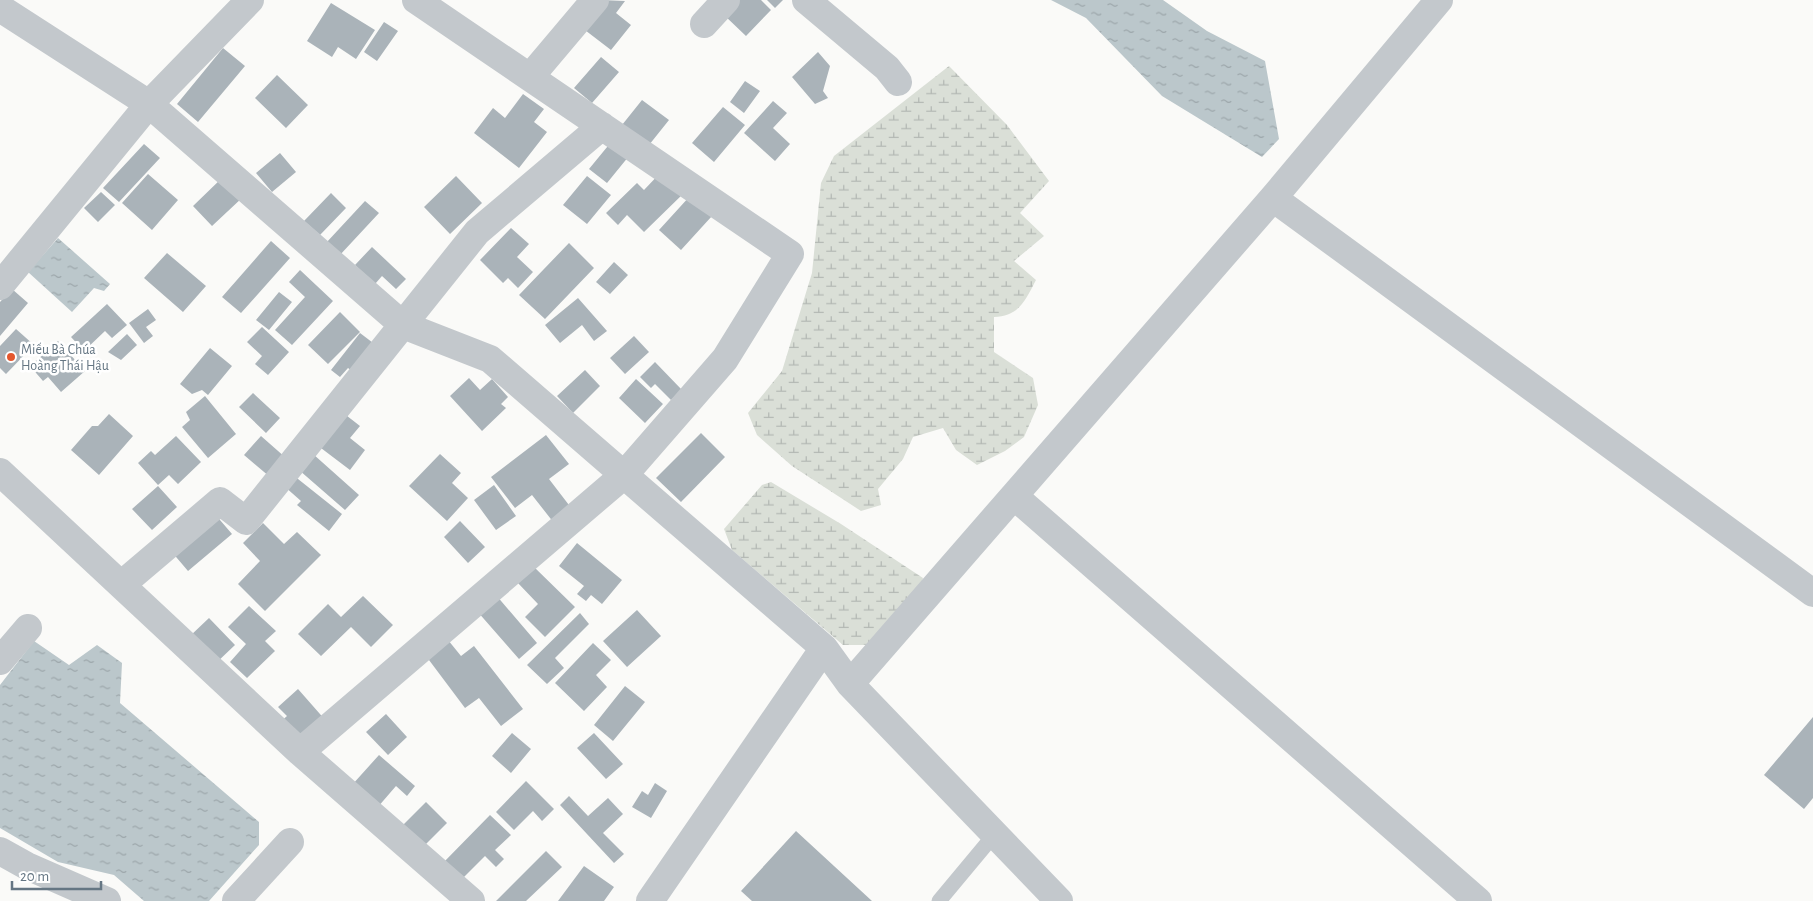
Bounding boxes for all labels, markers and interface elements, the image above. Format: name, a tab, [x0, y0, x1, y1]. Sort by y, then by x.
place label: Miếu Bà Chúa Hoàng Thái Hậu	[21, 342, 109, 373]
marker: Miếu Bà Chúa Hoàng Thái Hậu	[5, 351, 17, 363]
scale bar	[12, 858, 101, 890]
text: 20 m	[20, 869, 49, 884]

